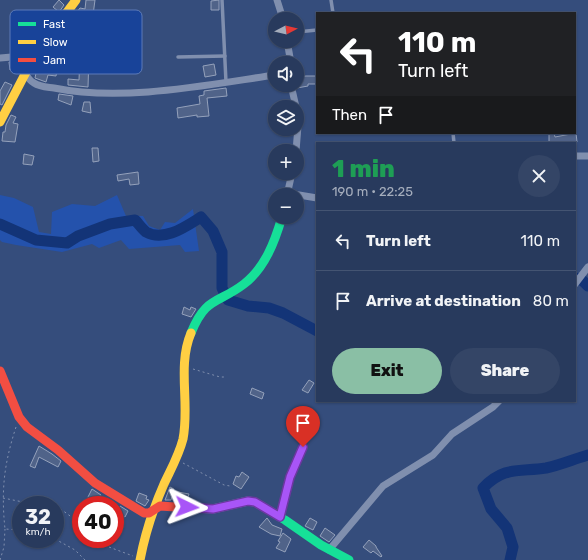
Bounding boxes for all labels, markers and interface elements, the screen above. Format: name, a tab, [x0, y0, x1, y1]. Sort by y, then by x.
legend	[10, 10, 142, 74]
north arrow	[268, 12, 304, 48]
map controls	[268, 12, 304, 224]
text: Fast	[43, 18, 66, 31]
text: 110 m	[398, 26, 476, 59]
icon: left	[332, 28, 384, 80]
text: Slow	[43, 36, 68, 49]
text: Jam	[43, 54, 66, 67]
button: sound	[268, 56, 304, 92]
text: Turn left	[398, 60, 468, 82]
button: layers	[268, 100, 304, 136]
icon: arrive	[375, 104, 397, 126]
text: Then	[332, 106, 367, 124]
button: +	[268, 144, 304, 180]
text: 1 min	[332, 155, 395, 183]
button: close	[518, 155, 560, 197]
text: 190 m · 22:25	[332, 184, 413, 199]
button: −	[268, 188, 304, 224]
icon: left	[332, 230, 354, 252]
text: Turn left	[366, 232, 431, 250]
text: 110 m	[521, 232, 560, 250]
icon: arrive	[332, 290, 354, 312]
text: Arrive at destination	[366, 292, 521, 310]
text: 80 m	[533, 292, 569, 310]
button: Exit	[332, 348, 442, 394]
button: Share	[450, 348, 560, 394]
pin	[286, 406, 320, 447]
icon: arrive	[292, 412, 314, 434]
position arrow	[166, 486, 208, 528]
speed limit sign: 40	[72, 496, 124, 548]
text: 32	[25, 505, 51, 529]
text: km/h	[26, 526, 50, 538]

